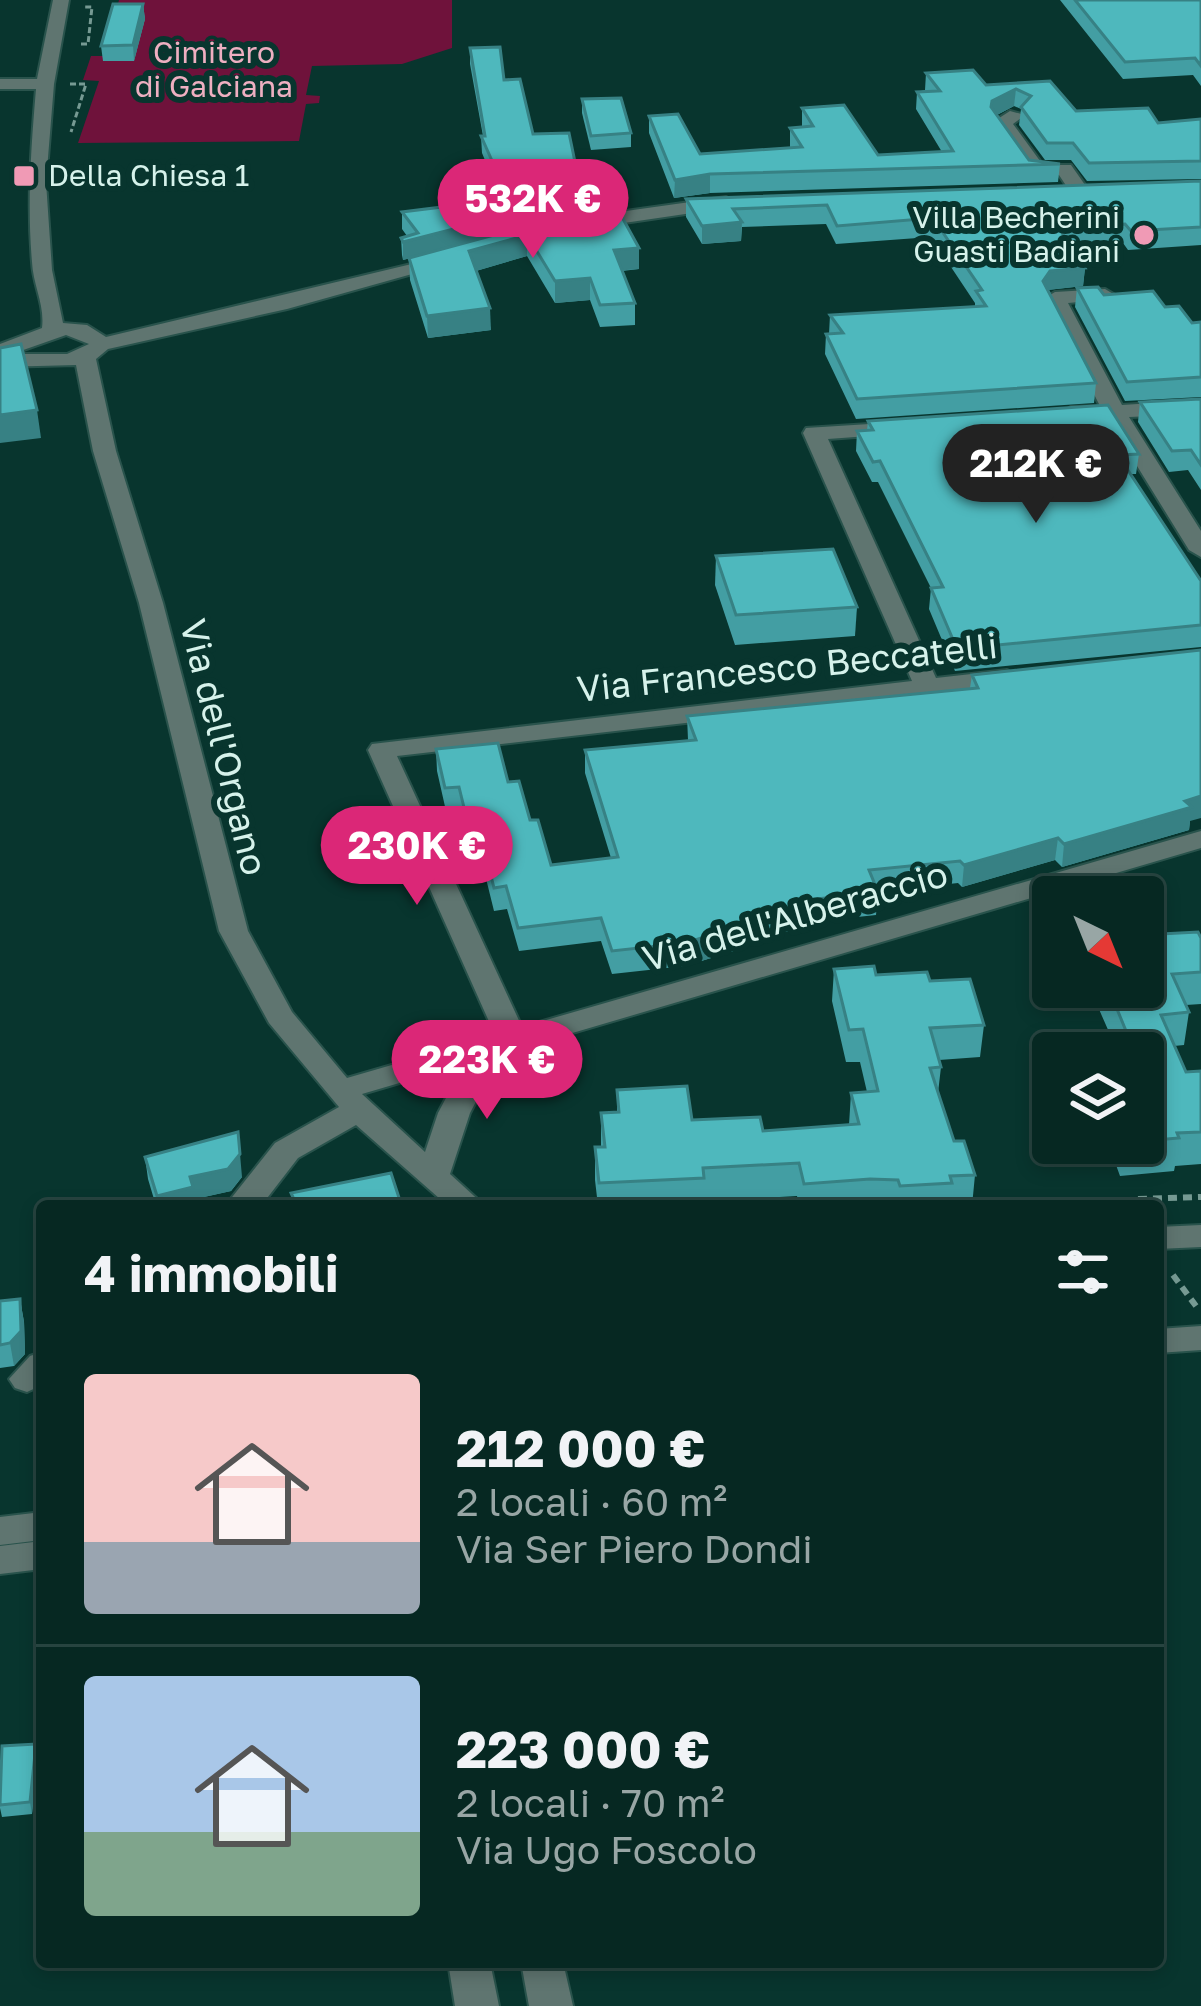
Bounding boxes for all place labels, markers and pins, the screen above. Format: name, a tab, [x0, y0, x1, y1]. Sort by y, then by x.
place label: Della Chiesa 1	[48, 157, 249, 193]
pin: 532K €	[435, 159, 631, 261]
marker: Della Chiesa 1	[11, 163, 37, 189]
place label: Villa Becherini Guasti Badiani	[912, 199, 1120, 269]
marker: Villa Becherini Guasti Badiani	[1131, 222, 1157, 248]
pin: 212K €	[938, 424, 1134, 526]
pin: 230K €	[319, 806, 515, 908]
pin: 223K €	[389, 1020, 585, 1122]

